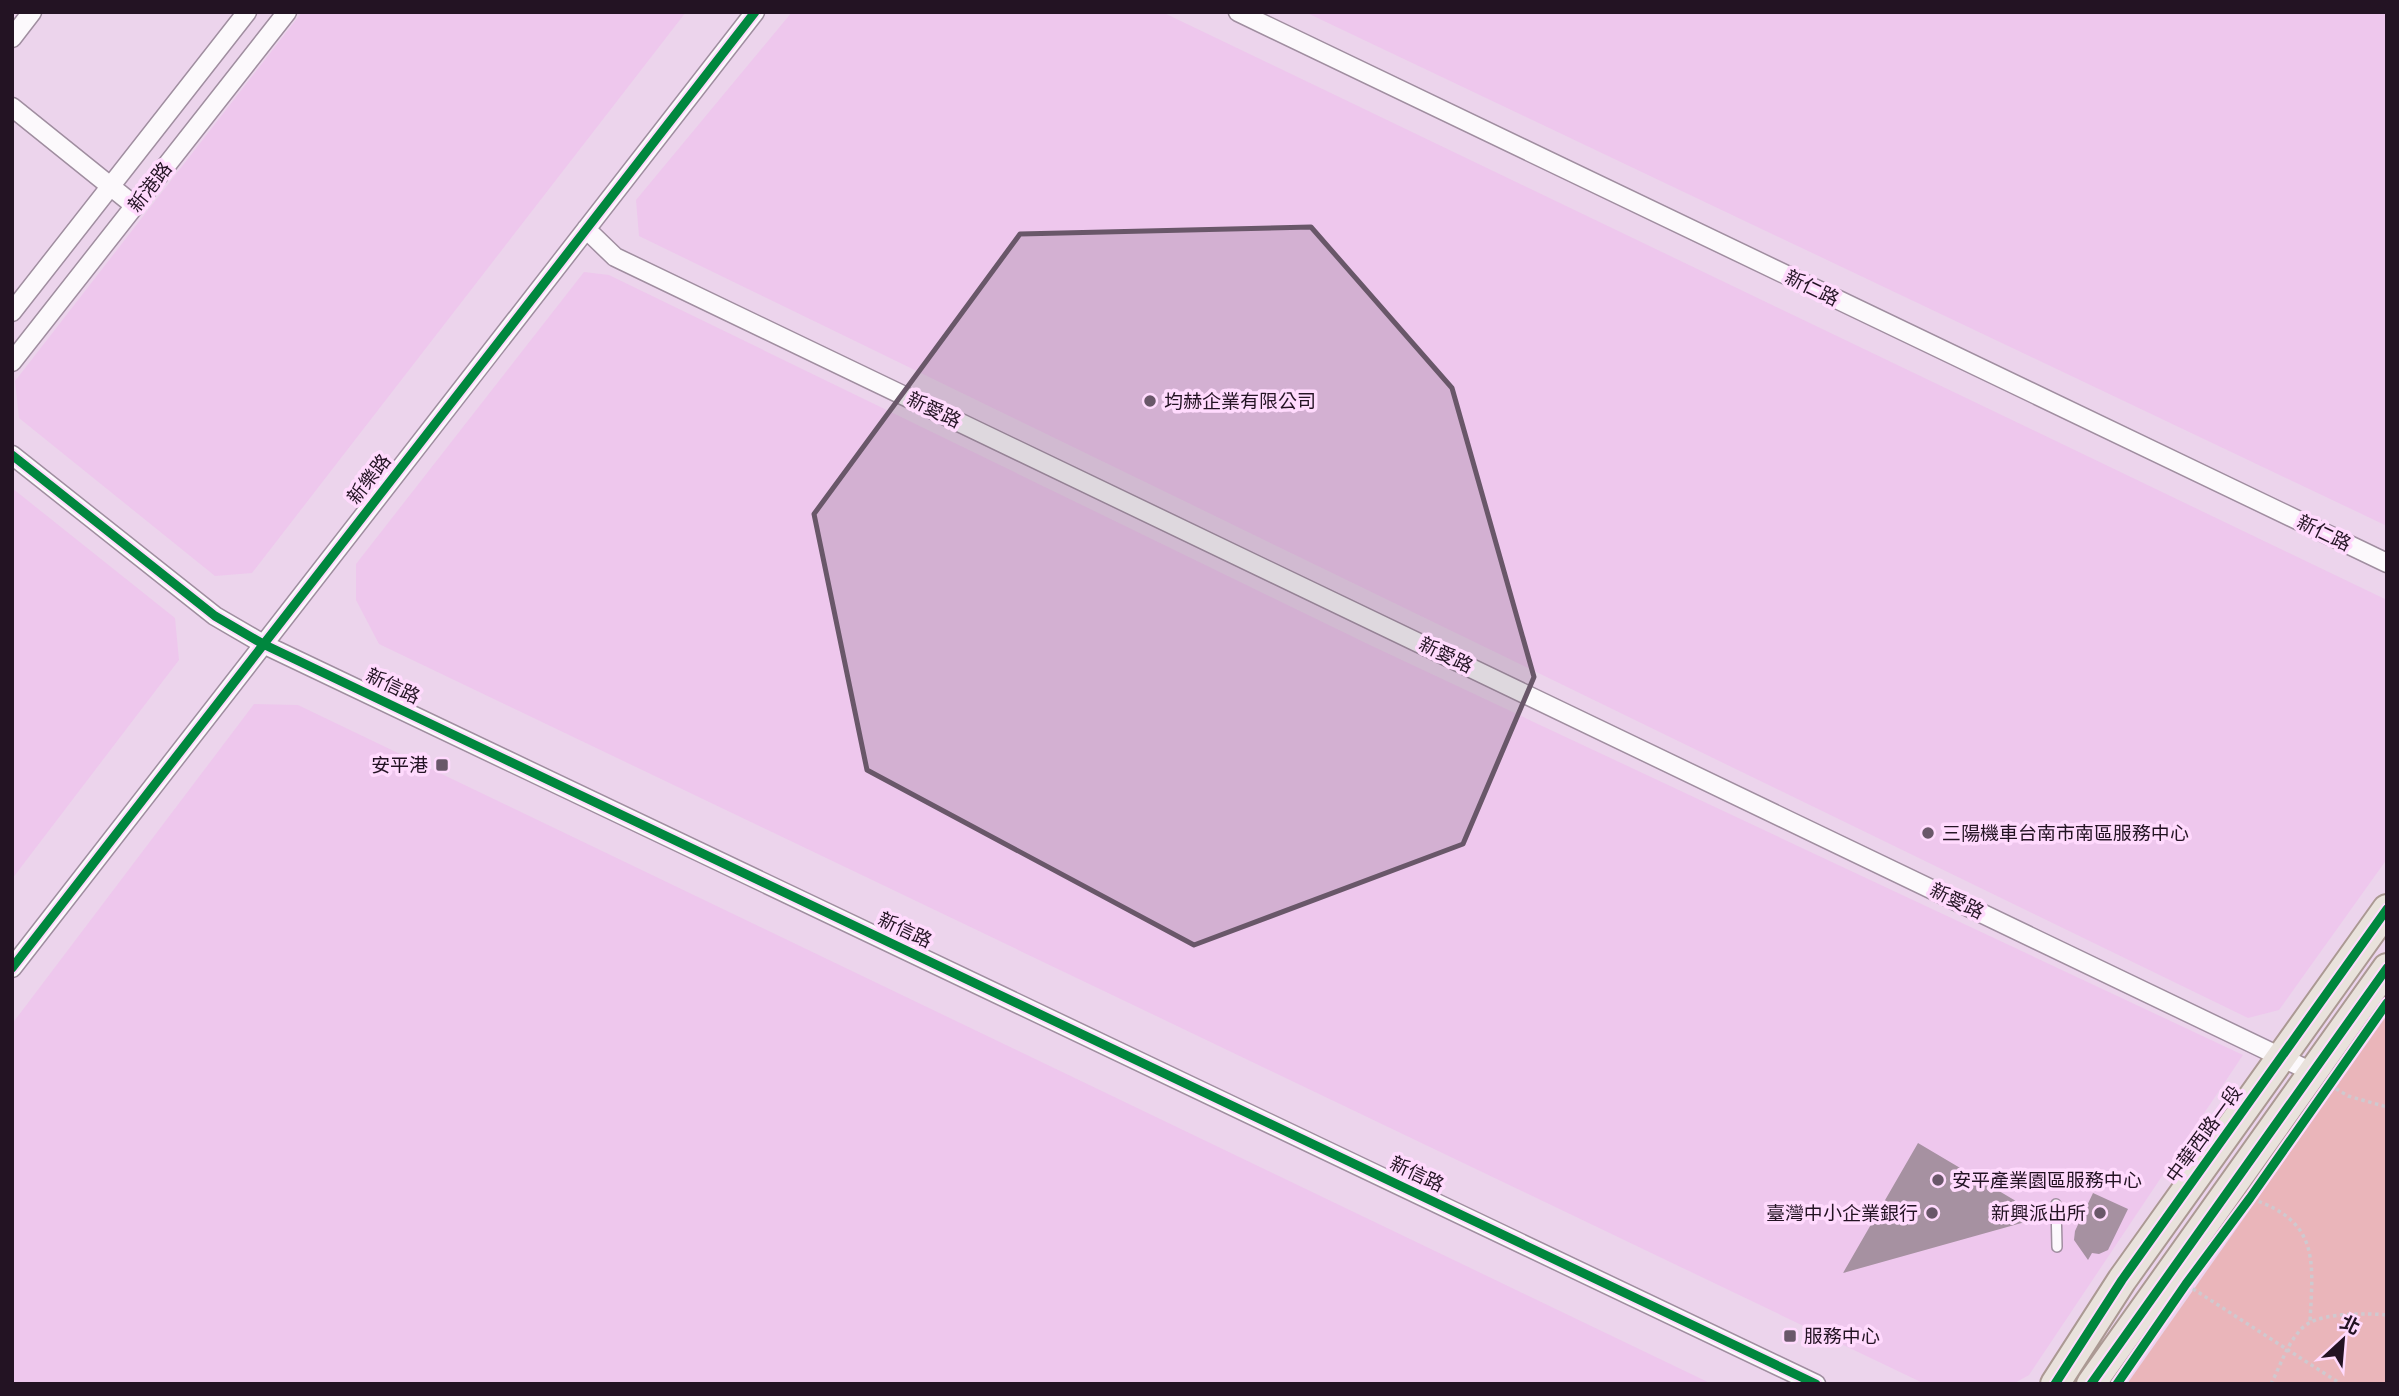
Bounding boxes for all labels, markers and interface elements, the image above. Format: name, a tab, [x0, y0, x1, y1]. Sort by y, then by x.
street label: 新港路	[123, 157, 177, 217]
street label: 新仁路	[1781, 265, 1843, 311]
street label: 新愛路	[903, 387, 965, 433]
place label: 均赫企業有限公司	[1164, 390, 1316, 413]
marker: 均赫企業有限公司	[1142, 393, 1158, 409]
street label: 新樂路	[342, 449, 396, 509]
street label: 新仁路	[2293, 510, 2355, 556]
street label: 新愛路	[1415, 632, 1477, 678]
street label: 新信路	[362, 664, 424, 708]
place label: 安平港	[371, 754, 428, 777]
marker: 安平港	[434, 757, 450, 773]
place label: 三陽機車台南市南區服務中心	[1942, 822, 2189, 845]
marker: 三陽機車台南市南區服務中心	[1920, 825, 1936, 841]
street label: 新愛路	[1926, 878, 1988, 924]
street label: 新信路	[874, 908, 936, 952]
street label: 中華西路一段	[2161, 1081, 2247, 1187]
street label: 新信路	[1386, 1152, 1448, 1196]
place label: 安平產業園區服務中心	[1952, 1169, 2142, 1192]
marker: 安平產業園區服務中心	[1930, 1172, 1946, 1188]
place label: 臺灣中小企業銀行	[1766, 1202, 1918, 1225]
place label: 新興派出所	[1991, 1202, 2086, 1225]
marker: 臺灣中小企業銀行	[1924, 1205, 1940, 1221]
marker: 新興派出所	[2092, 1205, 2108, 1221]
north arrow	[2308, 1305, 2378, 1375]
text: 北	[2337, 1311, 2364, 1340]
place label: 服務中心	[1804, 1325, 1880, 1348]
marker: 服務中心	[1782, 1328, 1798, 1344]

